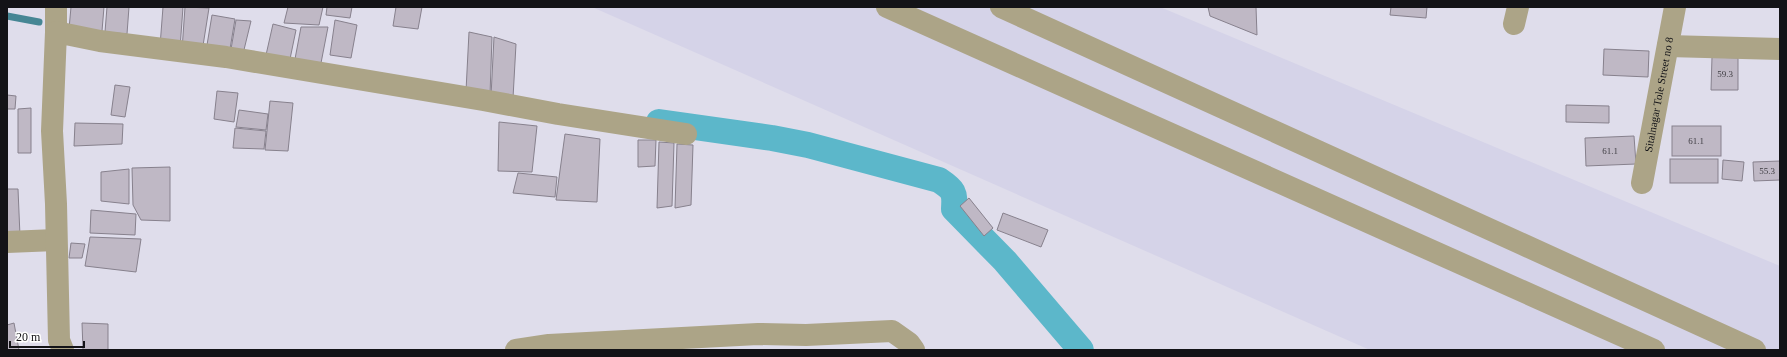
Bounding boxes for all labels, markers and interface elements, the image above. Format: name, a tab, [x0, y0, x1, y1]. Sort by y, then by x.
street label: Sitalnagar Tole Street no 8	[1642, 35, 1675, 153]
house number: 59.3	[1717, 69, 1733, 79]
house number: 61.1	[1688, 136, 1704, 146]
house number: 61.1	[1602, 146, 1618, 156]
house number: 55.3	[1759, 166, 1775, 176]
scale bar	[10, 323, 84, 349]
text: 20 m	[16, 330, 41, 344]

